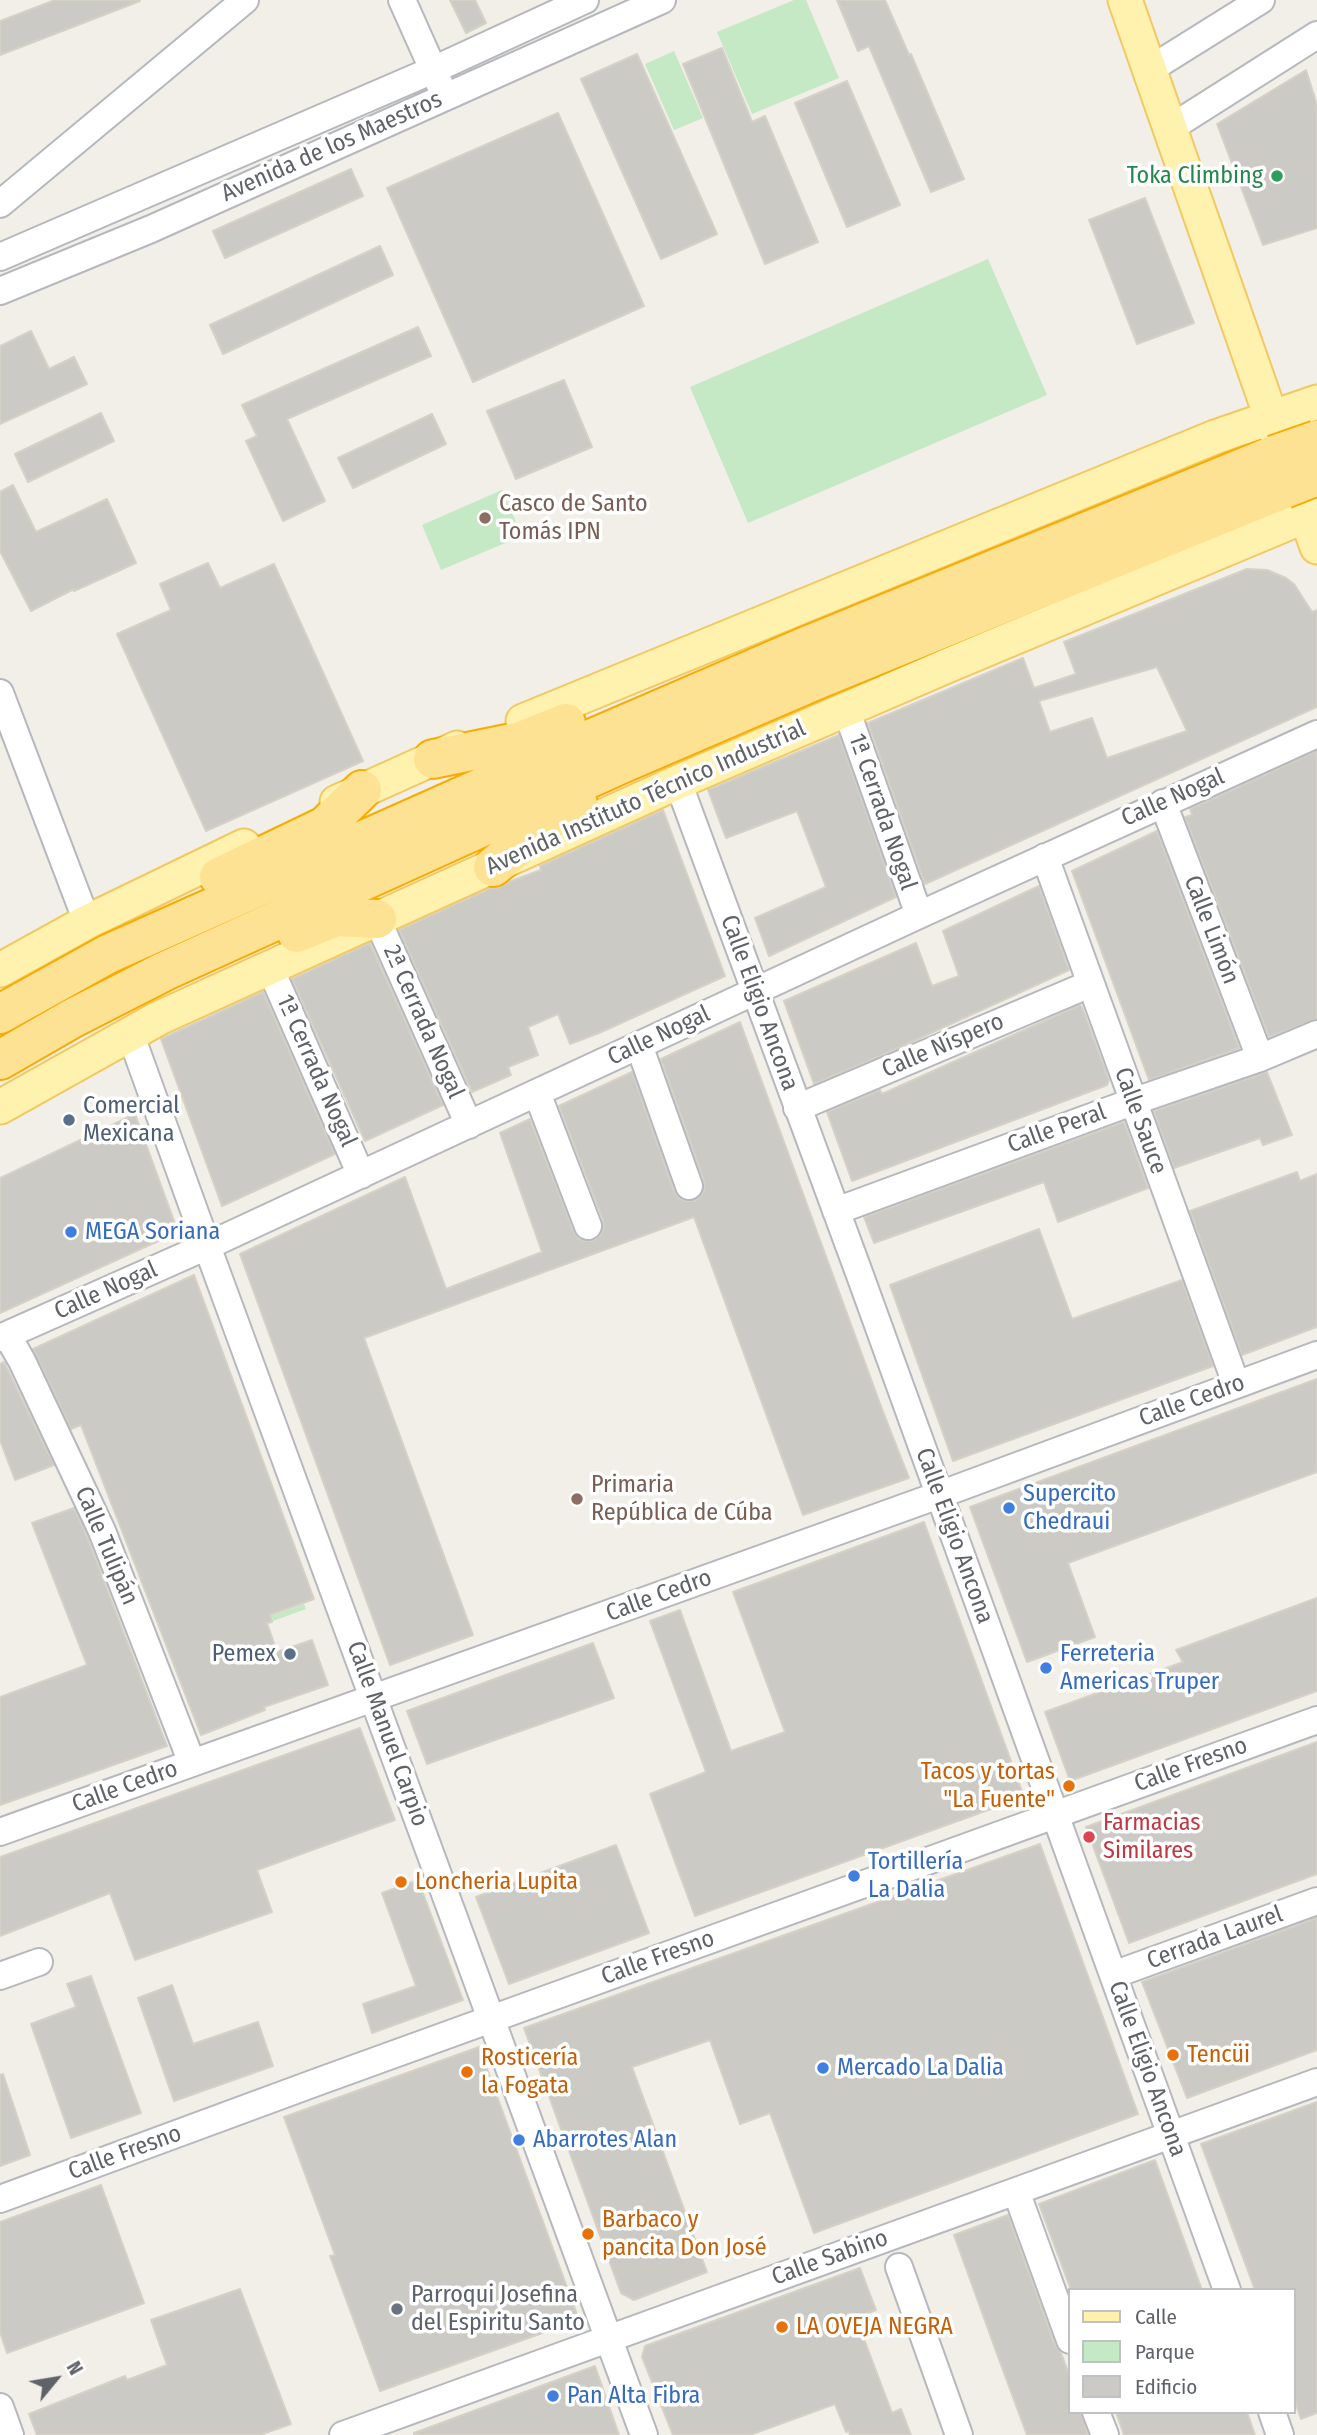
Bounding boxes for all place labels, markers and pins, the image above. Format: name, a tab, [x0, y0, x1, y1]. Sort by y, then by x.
place label: Toka Climbing	[1127, 162, 1263, 190]
marker: Toka Climbing	[1269, 168, 1285, 184]
place label: Casco de Santo Tomás IPN	[499, 490, 648, 546]
marker: Casco de Santo Tomás IPN	[477, 510, 493, 526]
place label: Comercial Mexicana	[83, 1092, 180, 1148]
marker: Comercial Mexicana	[61, 1112, 77, 1128]
place label: MEGA Soriana	[85, 1218, 220, 1246]
marker: MEGA Soriana	[63, 1224, 79, 1240]
place label: Primaria República de Cúba	[591, 1471, 772, 1527]
place label: Supercito Chedraui	[1023, 1480, 1116, 1536]
marker: Primaria República de Cúba	[569, 1491, 585, 1507]
marker: Supercito Chedraui	[1001, 1500, 1017, 1516]
place label: Pemex	[212, 1640, 276, 1668]
place label: Ferreteria Americas Truper	[1060, 1640, 1219, 1696]
marker: Pemex	[282, 1646, 298, 1662]
marker: Ferreteria Americas Truper	[1038, 1660, 1054, 1676]
place label: Tacos y tortas "La Fuente"	[921, 1758, 1055, 1814]
marker: Tacos y tortas "La Fuente"	[1061, 1778, 1077, 1794]
place label: Farmacias Similares	[1103, 1809, 1201, 1865]
marker: Farmacias Similares	[1081, 1829, 1097, 1845]
place label: Tortillería La Dalia	[868, 1848, 963, 1904]
place label: Loncheria Lupita	[415, 1868, 578, 1896]
marker: Tortillería La Dalia	[846, 1868, 862, 1884]
marker: Loncheria Lupita	[393, 1874, 409, 1890]
place label: Tencüi	[1187, 2041, 1250, 2069]
place label: Rosticería la Fogata	[481, 2044, 578, 2100]
marker: Tencüi	[1165, 2047, 1181, 2063]
place label: Mercado La Dalia	[837, 2054, 1004, 2082]
marker: Mercado La Dalia	[815, 2060, 831, 2076]
marker: Rosticería la Fogata	[459, 2064, 475, 2080]
place label: Abarrotes Alan	[533, 2126, 677, 2154]
marker: Abarrotes Alan	[511, 2132, 527, 2148]
place label: Barbaco y pancita Don José	[602, 2206, 766, 2262]
marker: Barbaco y pancita Don José	[580, 2226, 596, 2242]
place label: Parroqui Josefina del Espiritu Santo	[411, 2281, 585, 2337]
marker: Parroqui Josefina del Espiritu Santo	[389, 2301, 405, 2317]
place label: LA OVEJA NEGRA	[796, 2313, 953, 2341]
marker: LA OVEJA NEGRA	[774, 2319, 790, 2335]
place label: Pan Alta Fibra	[567, 2382, 700, 2410]
marker: Pan Alta Fibra	[545, 2388, 561, 2404]

